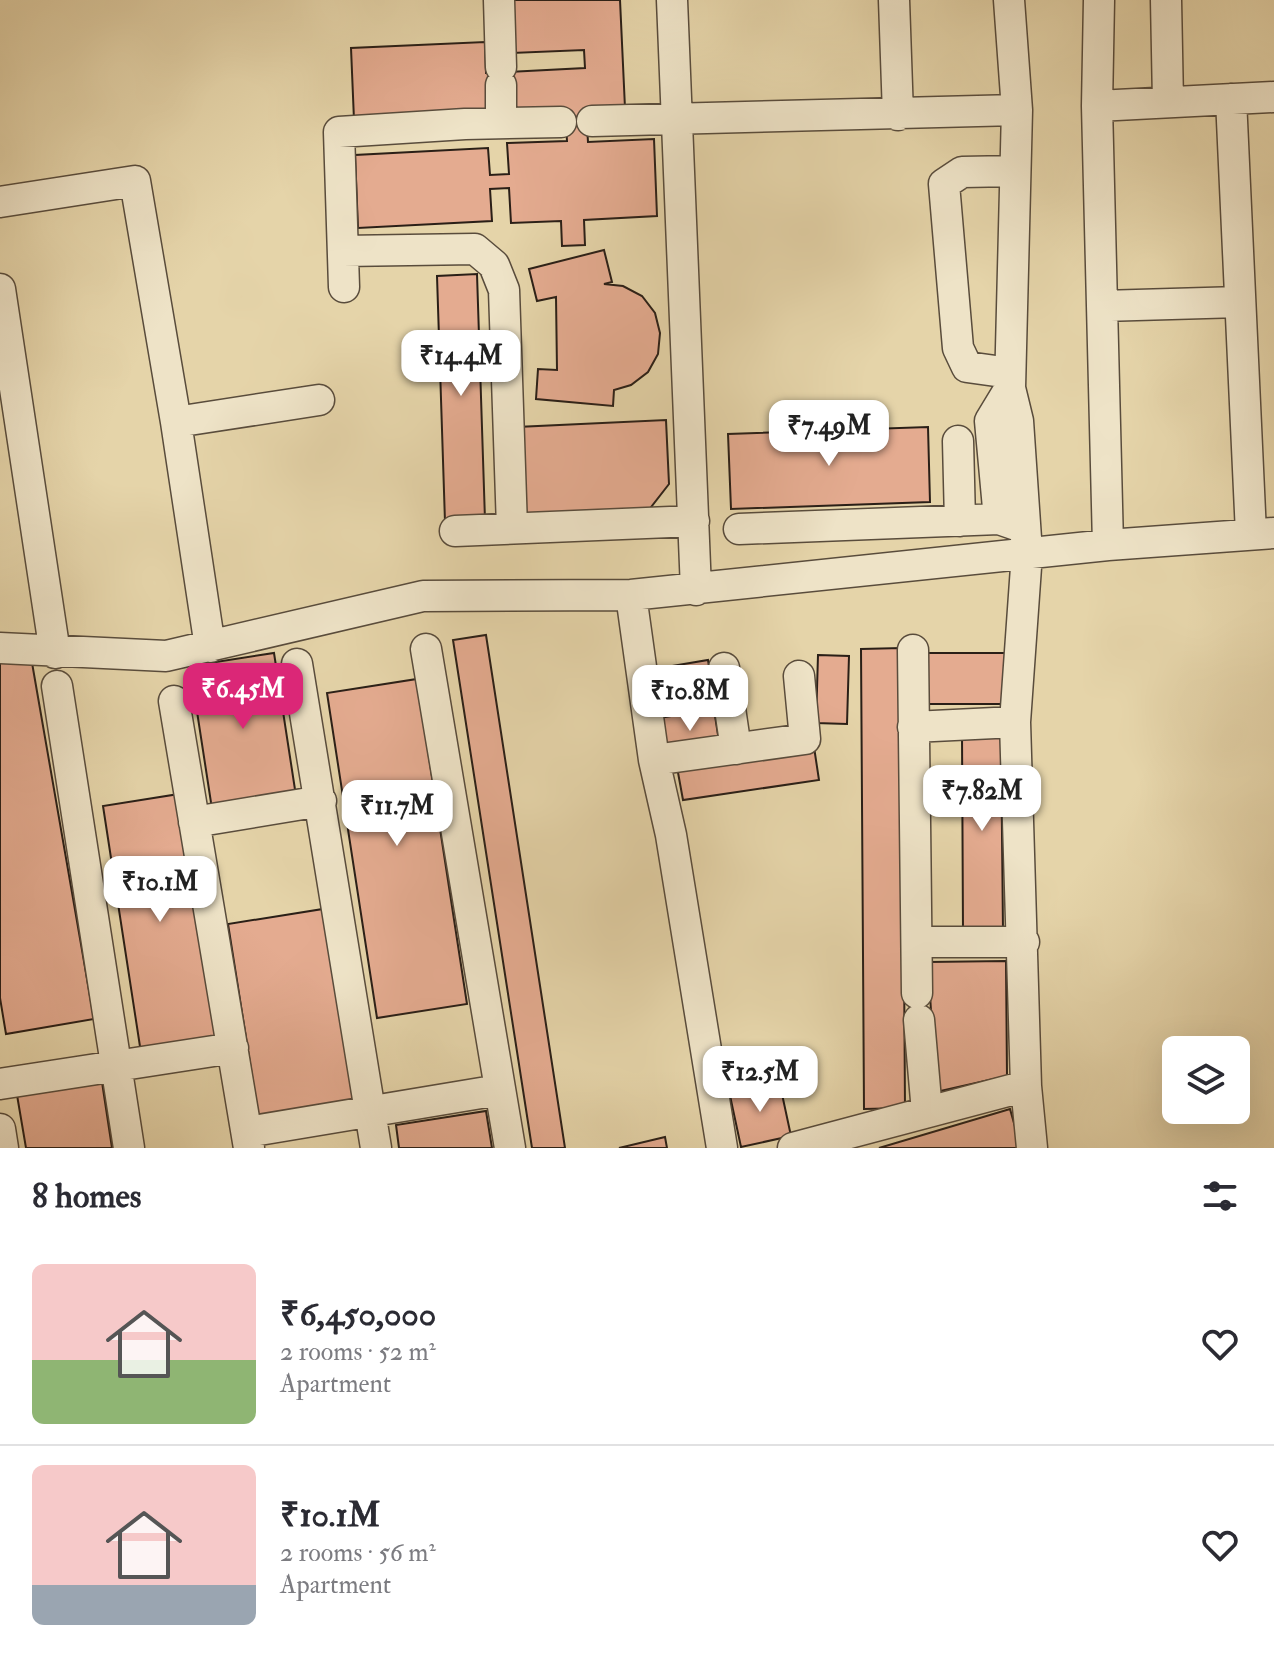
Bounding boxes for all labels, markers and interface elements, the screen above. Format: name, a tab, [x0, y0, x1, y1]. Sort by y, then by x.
pin: ₹14.4M	[396, 330, 526, 398]
text: ₹14.4M	[419, 340, 503, 372]
pin: ₹7.49M	[764, 400, 894, 468]
text: ₹7.49M	[787, 410, 871, 442]
pin: ₹6.45M	[178, 663, 308, 731]
pin: ₹10.8M	[625, 665, 755, 733]
text: ₹6.45M	[201, 673, 285, 705]
text: ₹10.8M	[650, 675, 730, 707]
pin: ₹7.82M	[917, 765, 1047, 833]
text: ₹7.82M	[941, 775, 1023, 807]
pin: ₹11.7M	[332, 780, 462, 848]
text: ₹11.7M	[360, 790, 434, 822]
pin: ₹10.1M	[95, 856, 225, 924]
text: ₹10.1M	[122, 866, 198, 898]
map controls	[1162, 1036, 1250, 1124]
button: layers	[1162, 1036, 1250, 1124]
pin: ₹12.5M	[695, 1046, 825, 1114]
text: ₹12.5M	[721, 1056, 799, 1088]
icon: filters	[1198, 1174, 1242, 1218]
text: 8 homes	[32, 1175, 141, 1218]
text: ₹6,450,000	[280, 1293, 436, 1336]
icon: home	[96, 1296, 192, 1392]
icon: heart	[1198, 1322, 1242, 1366]
text: 2 rooms · 52 m²	[280, 1336, 436, 1368]
text: Apartment	[280, 1368, 391, 1400]
text: ₹10.1M	[280, 1494, 380, 1537]
icon: home	[96, 1497, 192, 1593]
icon: heart	[1198, 1523, 1242, 1567]
text: 2 rooms · 56 m²	[280, 1537, 436, 1569]
text: Apartment	[280, 1569, 391, 1601]

